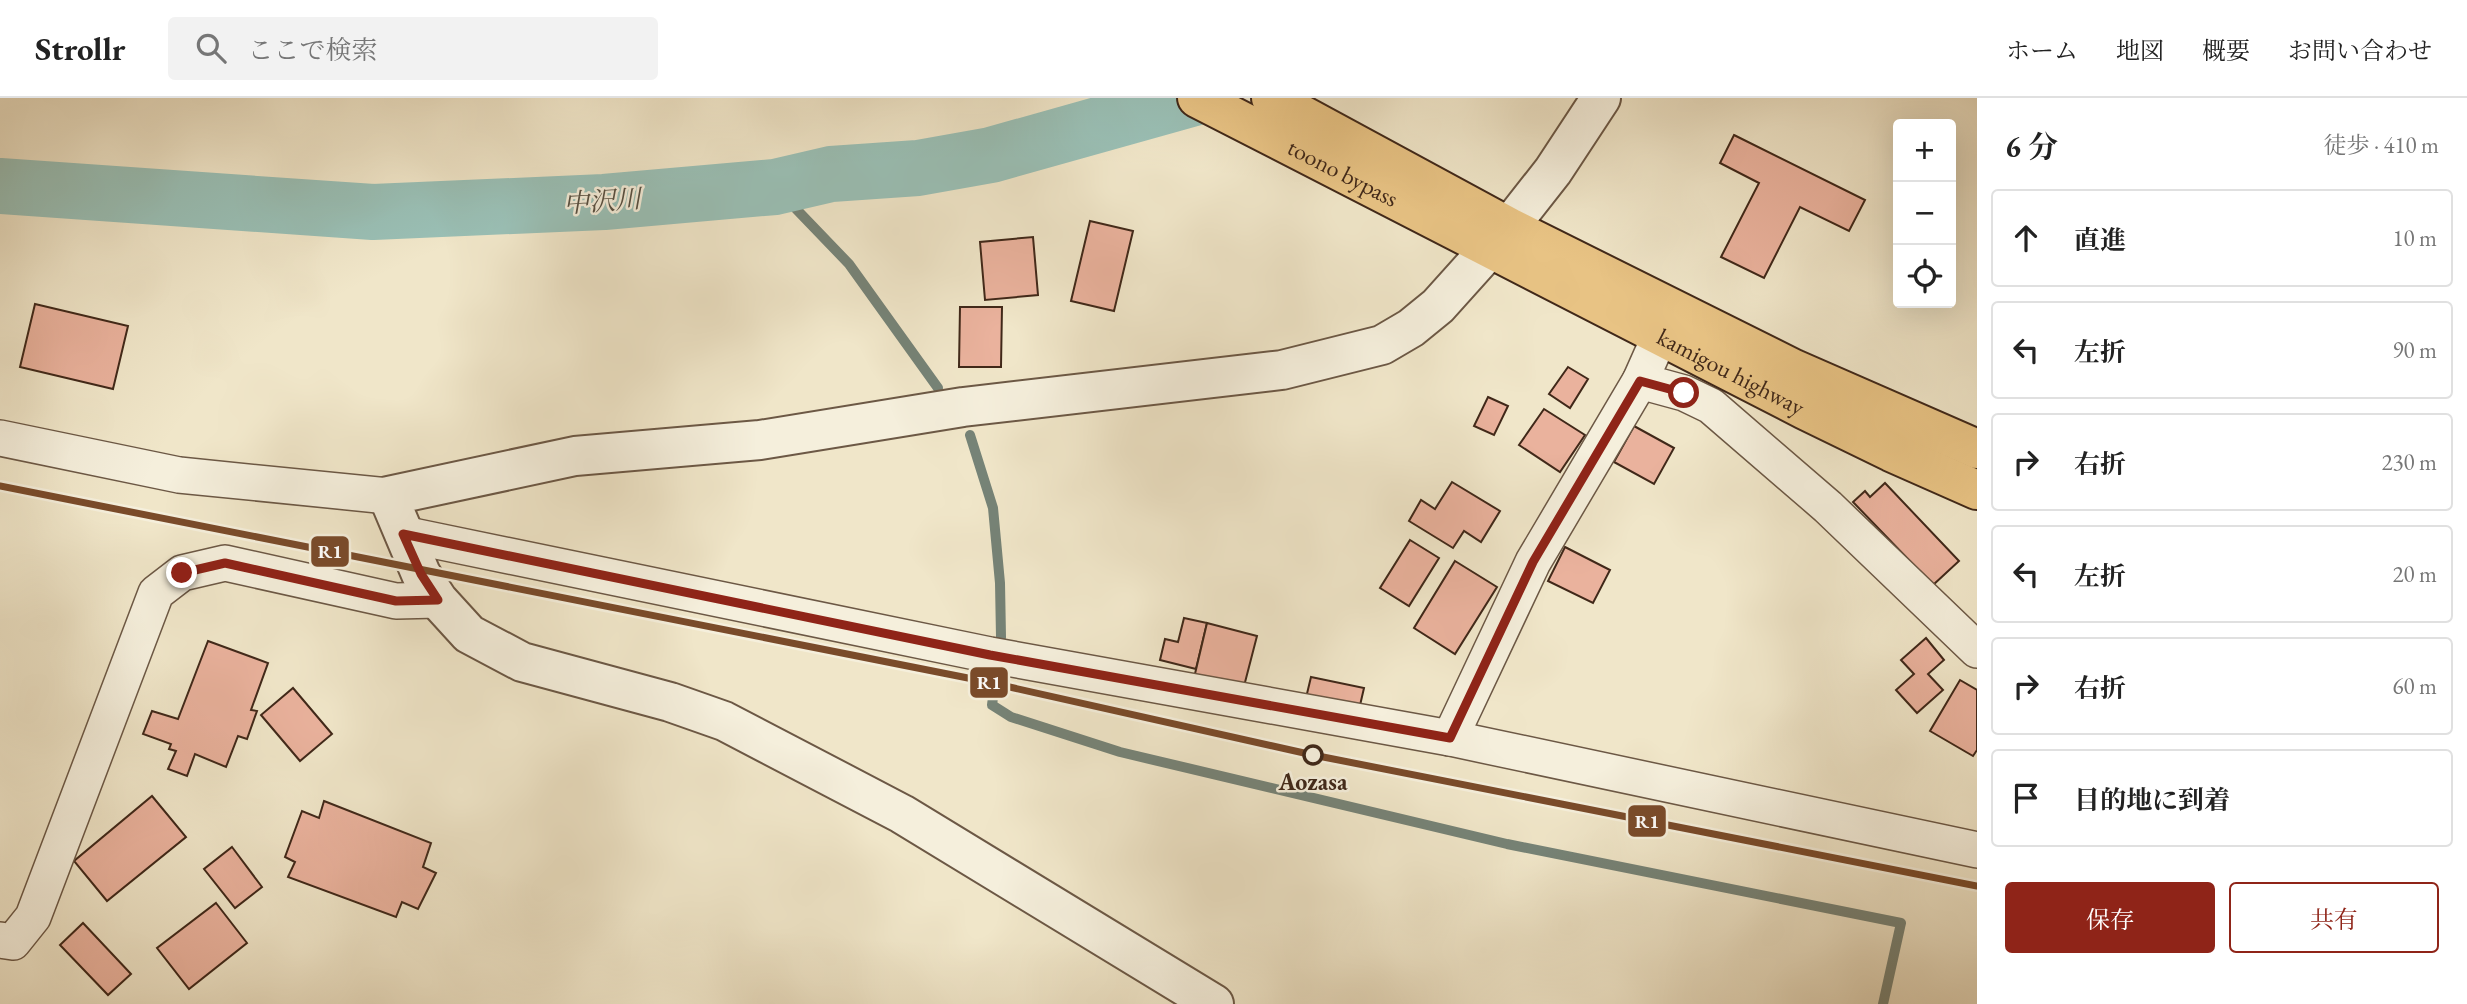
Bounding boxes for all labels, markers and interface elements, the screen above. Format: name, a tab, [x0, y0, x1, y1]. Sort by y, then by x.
search box	[168, 17, 658, 80]
text: Strollr	[35, 27, 126, 70]
icon: search	[192, 29, 230, 67]
text: ここで検索	[248, 33, 378, 67]
text: ホーム	[2006, 35, 2078, 66]
text: 地図	[2116, 35, 2164, 66]
text: 概要	[2202, 35, 2250, 66]
text: お問い合わせ	[2288, 35, 2432, 66]
map controls	[1893, 119, 1956, 308]
button: +	[1893, 119, 1956, 182]
text: 6 分	[2005, 127, 2058, 166]
text: 徒歩 · 410 m	[2324, 130, 2439, 160]
street label: toono bypass	[1283, 131, 1404, 214]
water label: 中沢川	[562, 181, 645, 221]
button: −	[1893, 182, 1956, 245]
icon: ahead	[2007, 219, 2045, 257]
text: 直進	[2074, 223, 2126, 257]
text: 10 m	[2392, 223, 2437, 253]
button: locate	[1893, 245, 1956, 308]
street label: kamigou highway	[1652, 321, 1810, 422]
icon: left	[2007, 331, 2045, 369]
text: 左折	[2074, 335, 2126, 369]
text: 90 m	[2392, 335, 2437, 365]
route start	[1668, 377, 1699, 408]
icon: right	[2007, 443, 2045, 481]
text: 右折	[2074, 447, 2126, 481]
text: 230 m	[2381, 447, 2437, 477]
line badge: R1	[310, 535, 350, 568]
text: R1	[318, 539, 342, 564]
icon: left	[2007, 555, 2045, 593]
route end	[166, 557, 197, 588]
text: 左折	[2074, 559, 2126, 593]
text: 20 m	[2392, 559, 2437, 589]
line badge: R1	[969, 666, 1009, 699]
icon: right	[2007, 667, 2045, 705]
text: R1	[977, 670, 1001, 695]
text: 右折	[2074, 671, 2126, 705]
text: 60 m	[2392, 671, 2437, 701]
marker: Aozasa	[1303, 745, 1323, 765]
place label: Aozasa	[1277, 766, 1348, 797]
icon: arrive	[2007, 779, 2045, 817]
text: 目的地に到着	[2074, 783, 2230, 817]
line badge: R1	[1627, 804, 1667, 838]
text: R1	[1635, 809, 1659, 834]
button: 保存	[2005, 882, 2215, 953]
button: 共有	[2229, 882, 2439, 953]

